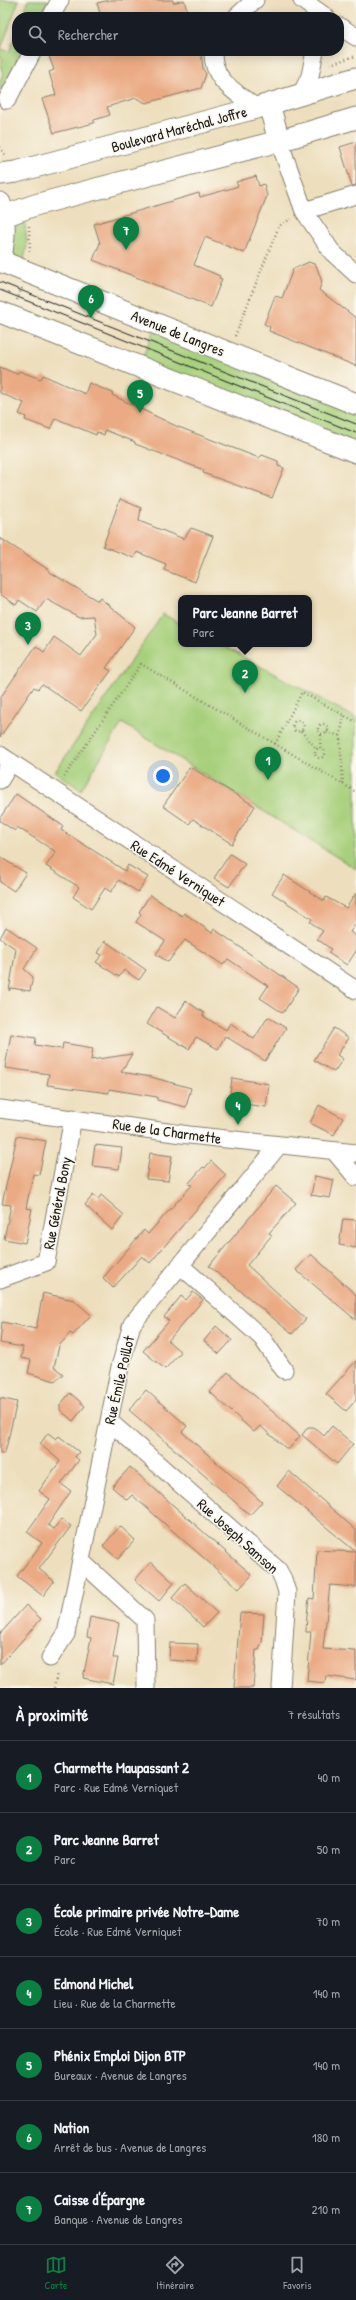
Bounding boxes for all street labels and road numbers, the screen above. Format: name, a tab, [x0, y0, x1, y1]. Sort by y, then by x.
street label: Boulevard Maréchal Joffre	[109, 101, 249, 157]
street label: Avenue de Langres	[128, 305, 228, 361]
street label: Rue Edmé Verniquet	[127, 835, 230, 912]
street label: Rue de la Charmette	[111, 1113, 223, 1149]
street label: Rue Général Bony	[38, 1155, 76, 1251]
street label: Rue Émile Poillot	[99, 1333, 140, 1426]
street label: Rue Joseph Samson	[193, 1494, 284, 1579]

